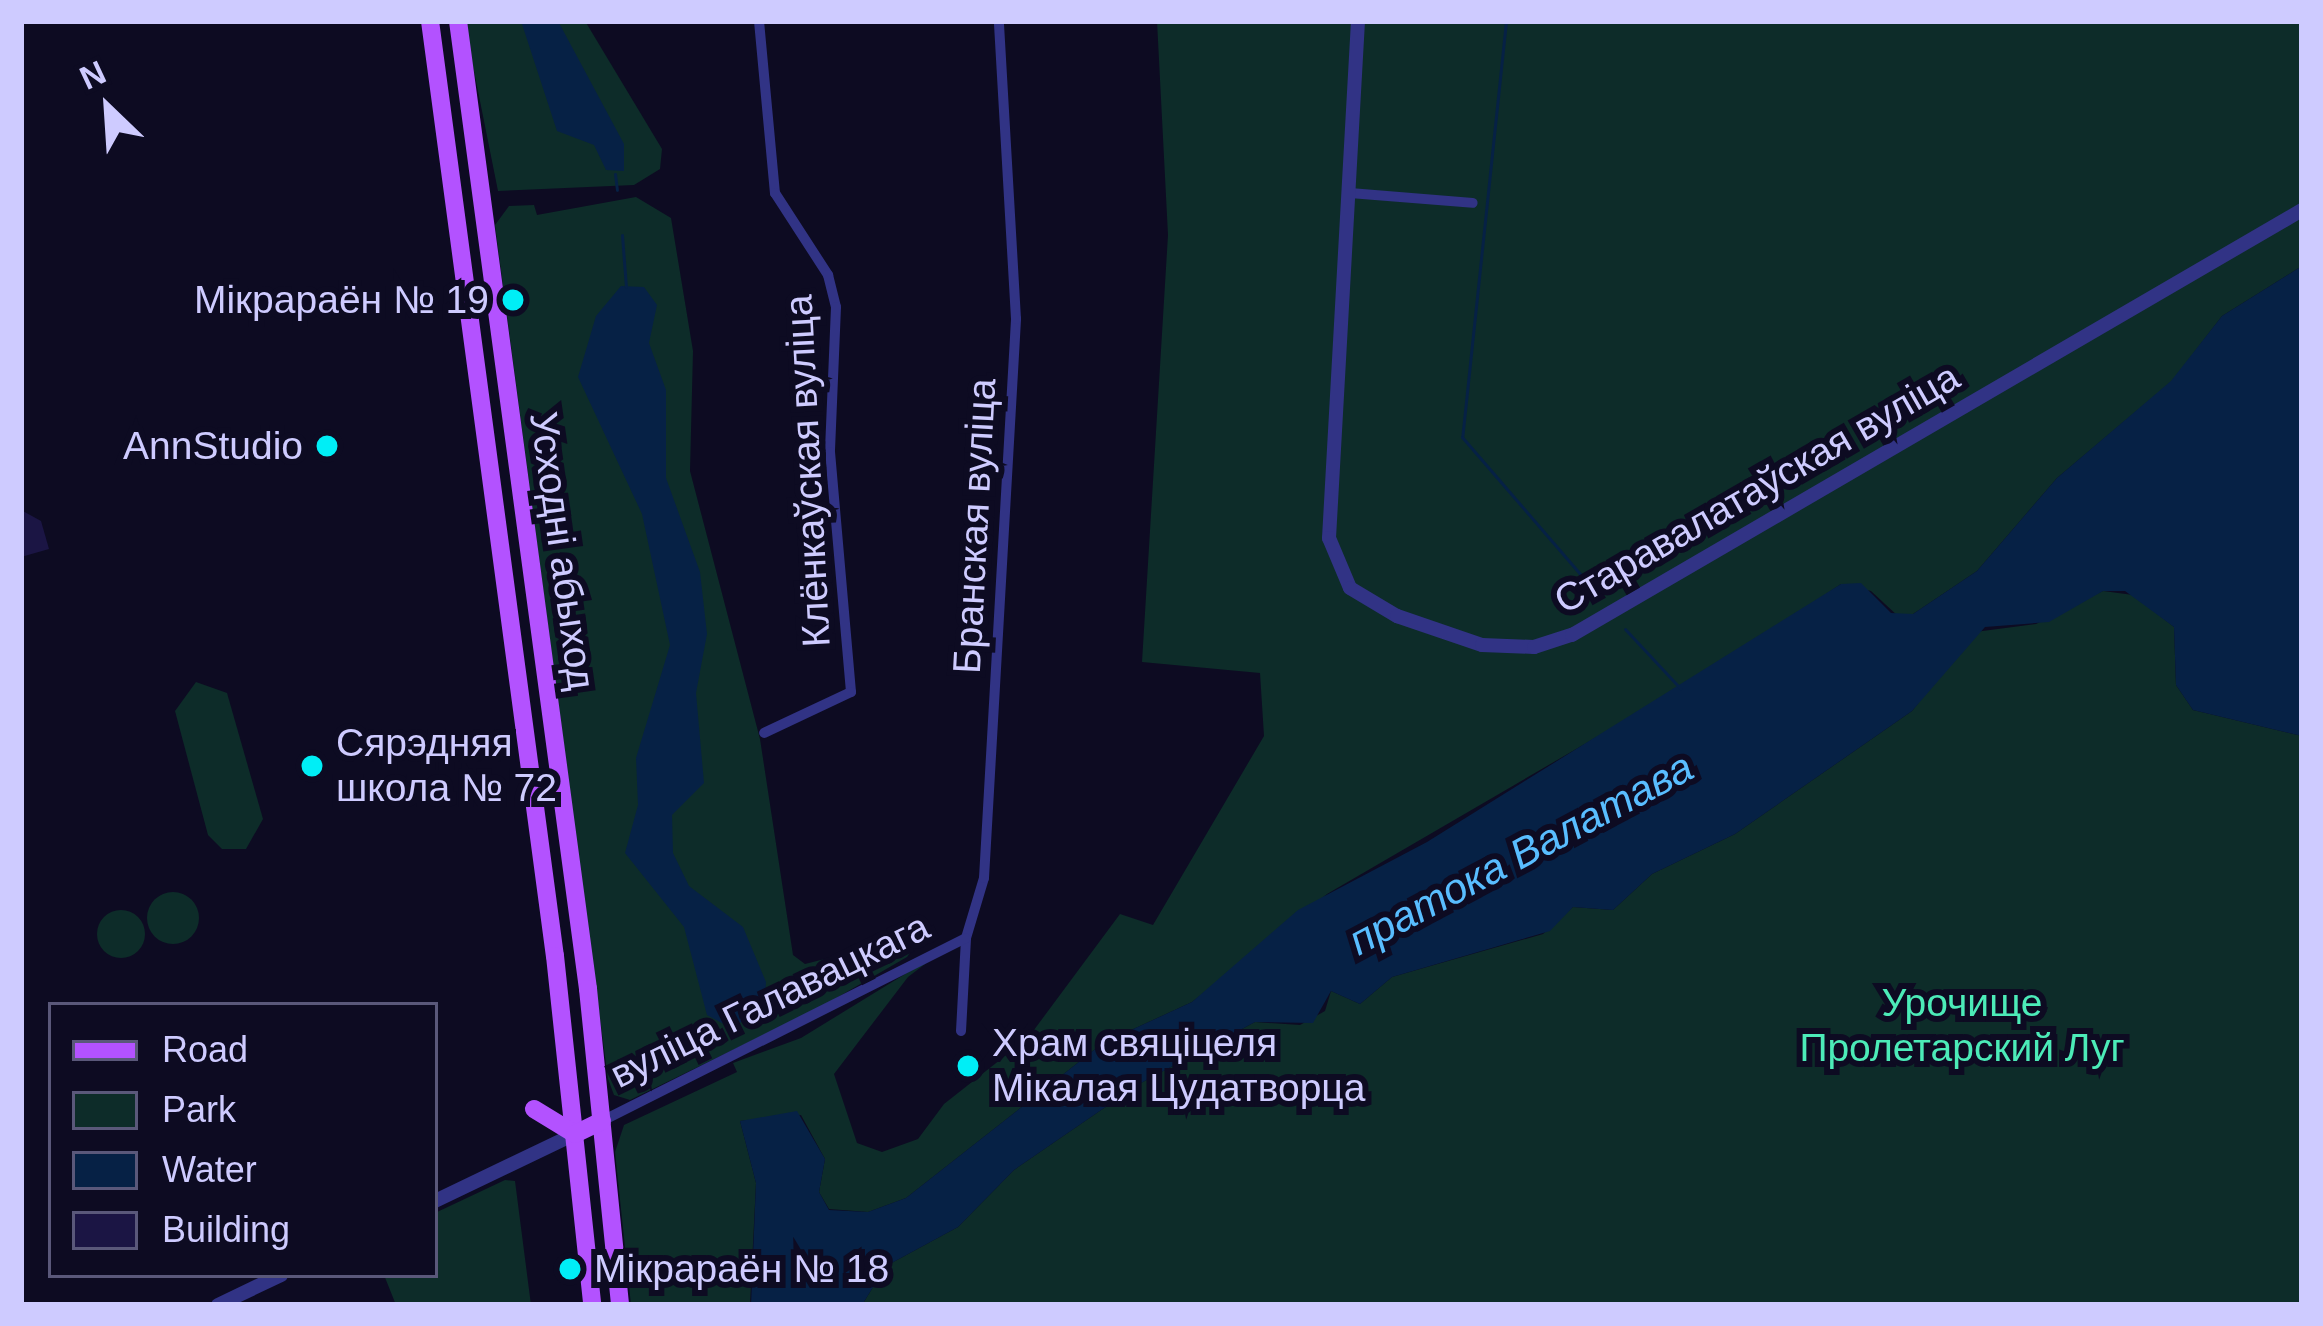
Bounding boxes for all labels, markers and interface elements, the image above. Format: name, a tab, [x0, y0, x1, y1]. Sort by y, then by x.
north arrow	[48, 48, 168, 168]
text: N	[74, 53, 111, 97]
place label: Мікрараён № 19	[194, 277, 489, 323]
marker: Мікрараён № 19	[500, 287, 526, 313]
street label: Клёнкаўская вуліца	[775, 294, 841, 648]
street label: Старавалатаўская вуліца	[1546, 354, 1968, 624]
street label: Бранская вуліца	[944, 377, 1006, 675]
street label: Усходні абыход	[519, 409, 605, 693]
place label: AnnStudio	[123, 423, 303, 469]
marker: AnnStudio	[314, 433, 340, 459]
place label: Сярэдняя школа № 72	[336, 721, 557, 812]
water label: пратока Валатава	[1340, 742, 1702, 966]
marker: Сярэдняя школа № 72	[299, 753, 325, 779]
street label: вуліца Галавацкага	[603, 904, 937, 1098]
park label: Урочище Пролетарский Луг	[1799, 981, 2125, 1072]
legend	[48, 1002, 438, 1278]
place label: Храм свяціцеля Мікалая Цудатворца	[992, 1021, 1365, 1112]
text: Road	[162, 1029, 248, 1070]
marker: Храм свяціцеля Мікалая Цудатворца	[955, 1053, 981, 1079]
text: Park	[162, 1089, 236, 1130]
text: Water	[162, 1149, 257, 1190]
text: Building	[162, 1209, 290, 1250]
place label: Мікрараён № 18	[594, 1246, 889, 1292]
marker: Мікрараён № 18	[557, 1256, 583, 1282]

